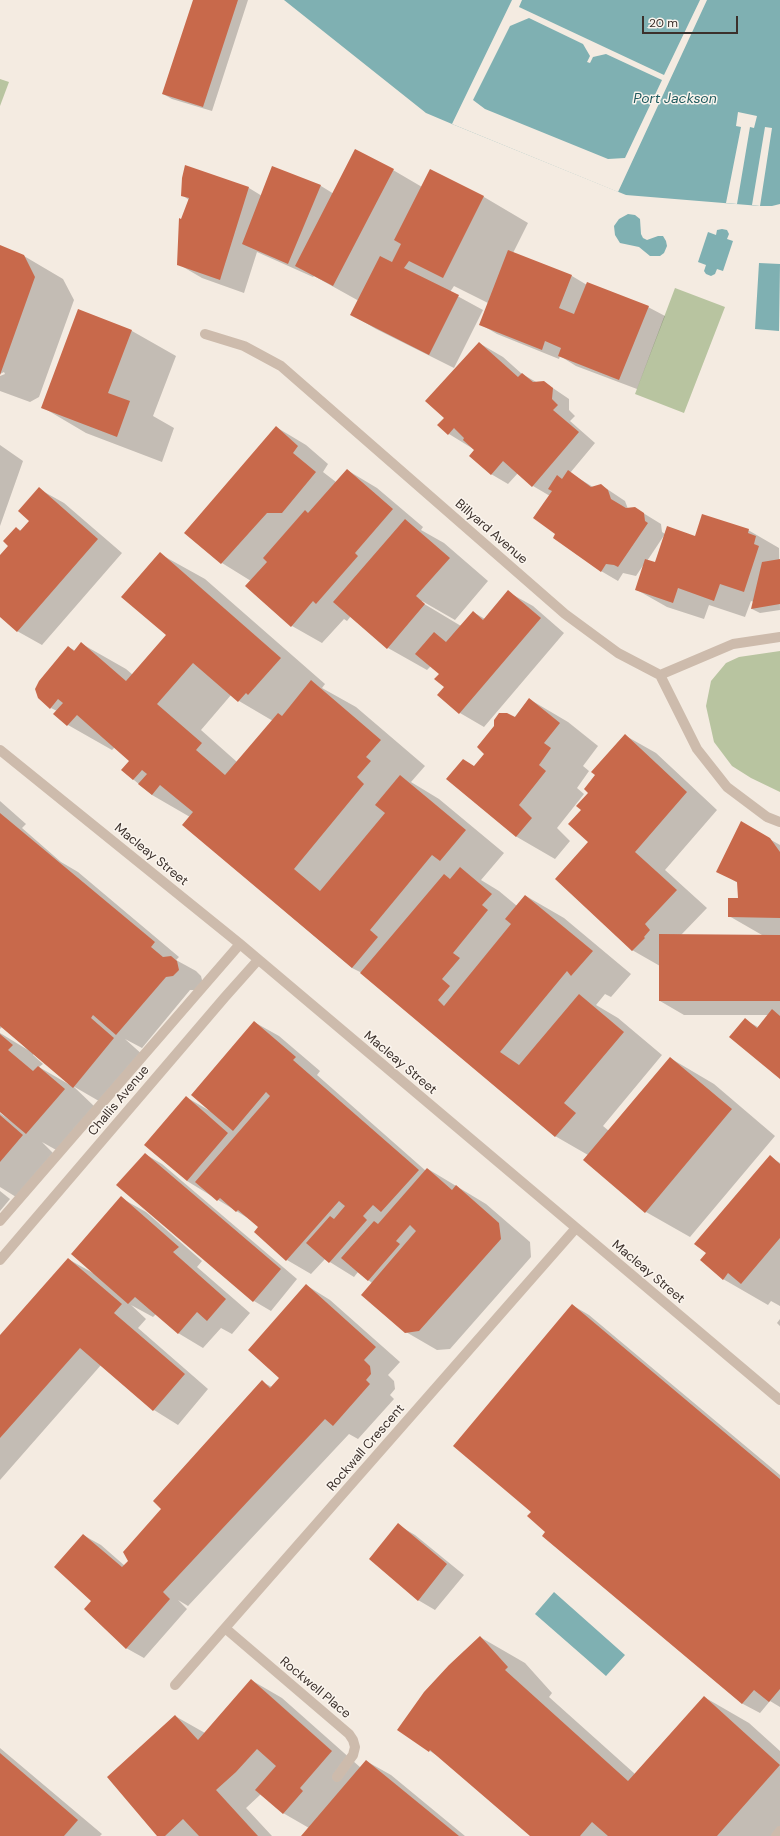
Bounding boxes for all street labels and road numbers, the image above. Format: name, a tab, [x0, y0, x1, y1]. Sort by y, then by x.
street label: Billyard Avenue	[452, 496, 530, 568]
street label: Macleay Street	[111, 821, 191, 889]
street label: Macleay Street	[360, 1028, 440, 1098]
street label: Challis Avenue	[85, 1063, 153, 1139]
street label: Macleay Street	[608, 1237, 688, 1307]
street label: Rockwall Crescent	[324, 1401, 408, 1495]
street label: Rockwell Place	[276, 1654, 354, 1722]

